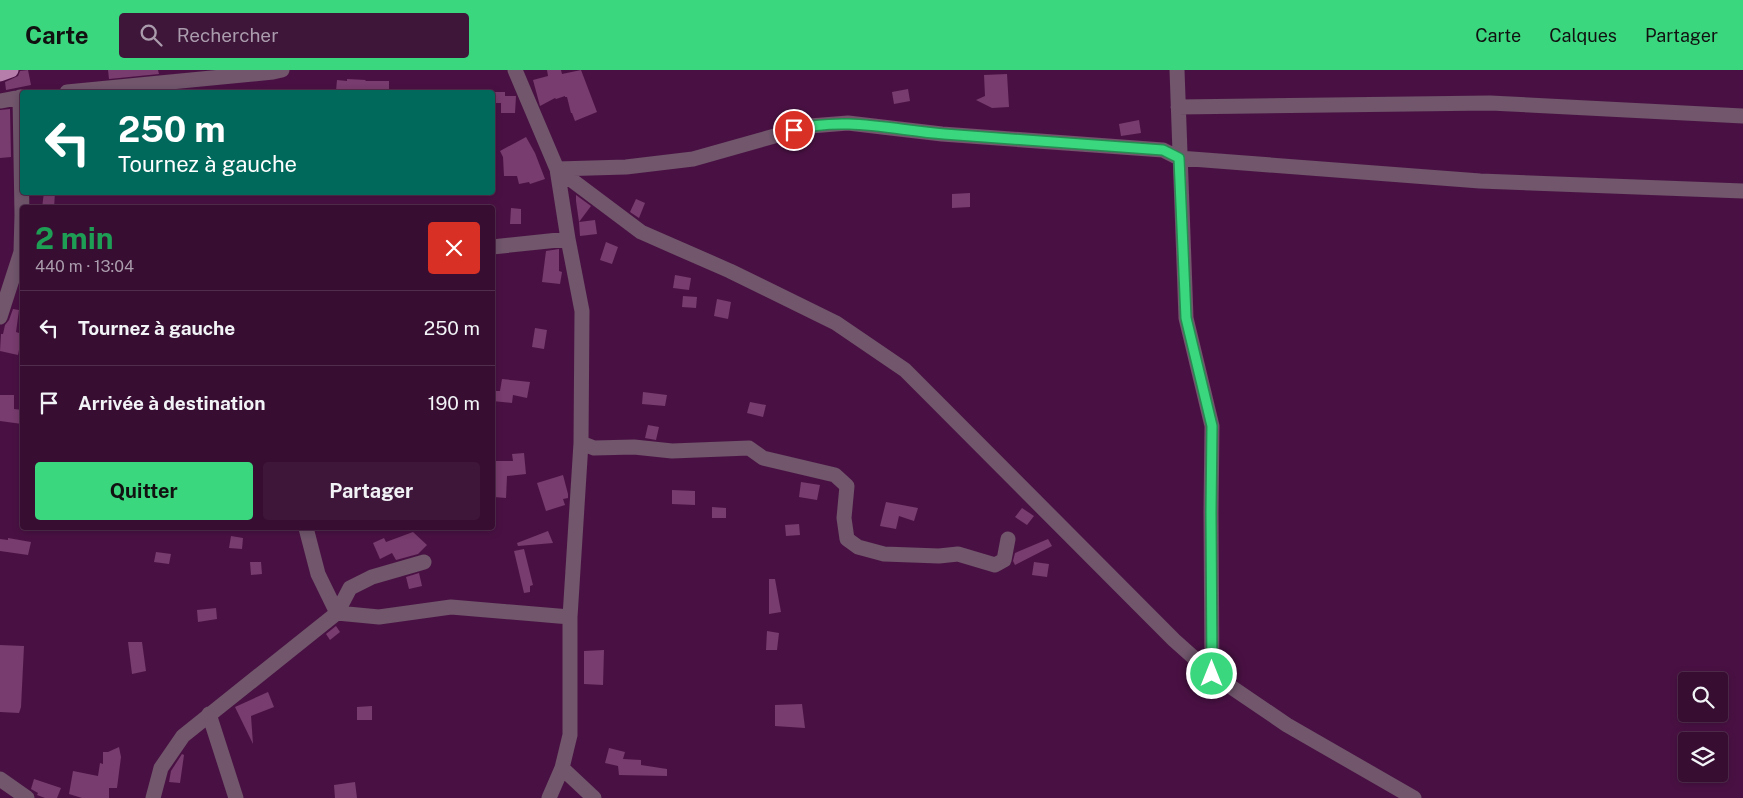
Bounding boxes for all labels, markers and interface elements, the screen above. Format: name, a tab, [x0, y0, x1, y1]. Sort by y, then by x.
search box	[119, 13, 469, 58]
text: Carte	[25, 21, 89, 49]
icon: search	[137, 21, 165, 49]
text: Rechercher	[177, 24, 279, 46]
text: Carte	[1475, 25, 1521, 46]
text: Calques	[1549, 25, 1617, 46]
text: Partager	[1645, 25, 1718, 46]
text: 250 m	[118, 109, 226, 150]
pin	[773, 109, 815, 151]
icon: left	[35, 110, 100, 175]
icon: arrive	[780, 116, 808, 144]
text: Tournez à gauche	[118, 151, 297, 177]
text: 2 min	[35, 220, 114, 256]
button: close	[428, 222, 480, 274]
text: 440 m · 13:04	[35, 257, 134, 276]
icon: left	[35, 314, 63, 342]
text: Tournez à gauche	[78, 317, 235, 339]
text: 250 m	[424, 317, 480, 339]
icon: arrive	[35, 389, 63, 417]
text: Arrivée à destination	[78, 392, 266, 414]
text: 190 m	[428, 392, 480, 414]
button: Quitter	[35, 462, 253, 520]
button: Partager	[263, 462, 480, 520]
position arrow	[1185, 647, 1237, 699]
map controls	[1678, 672, 1728, 782]
button: search	[1678, 672, 1728, 722]
button: layers	[1678, 732, 1728, 782]

